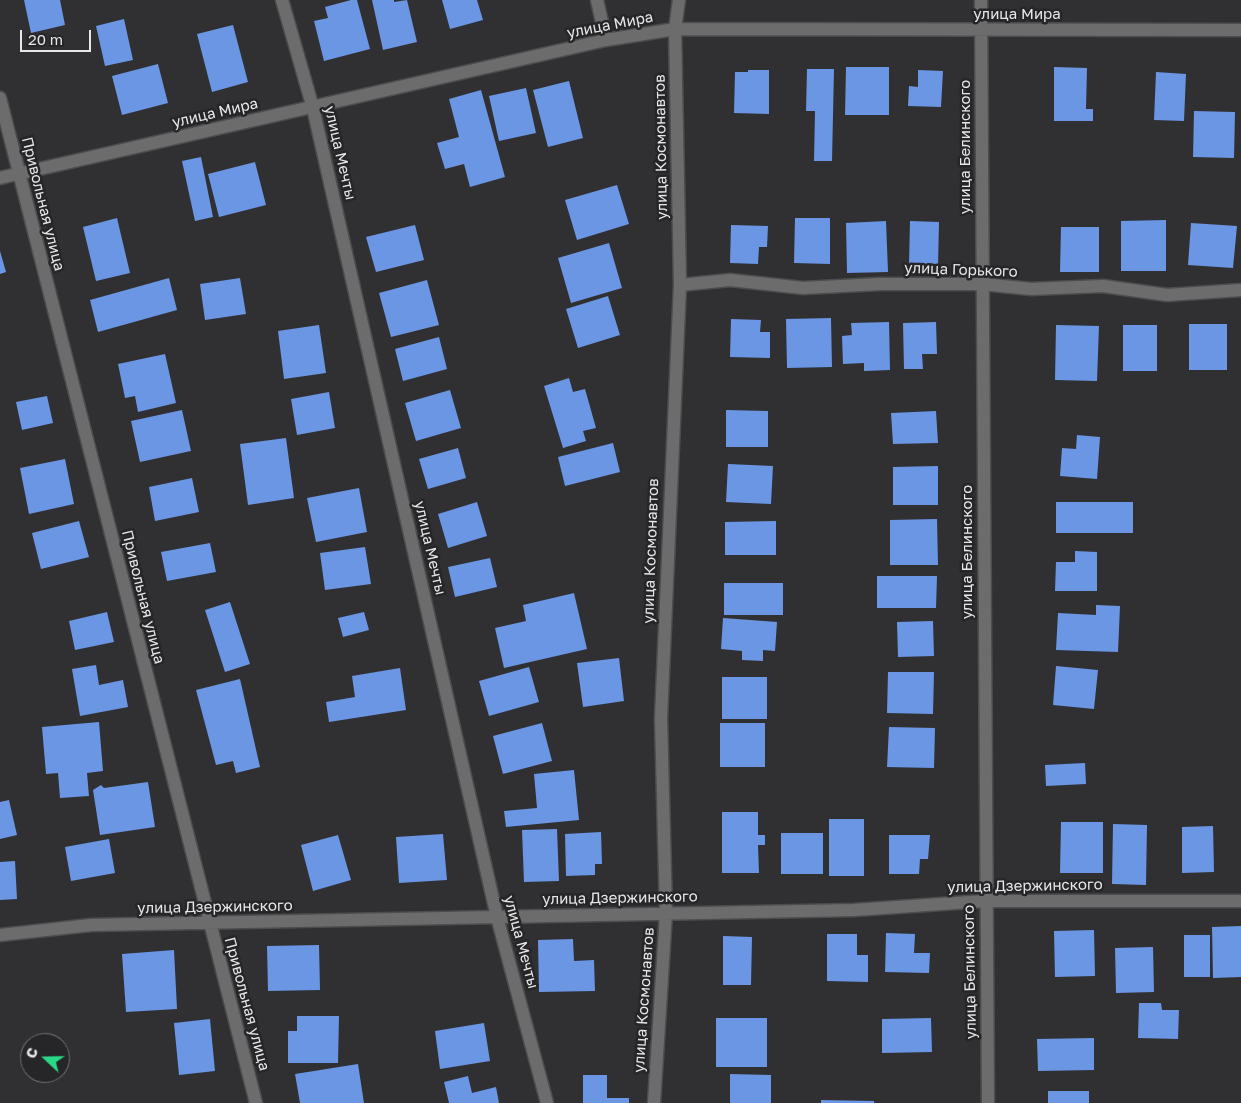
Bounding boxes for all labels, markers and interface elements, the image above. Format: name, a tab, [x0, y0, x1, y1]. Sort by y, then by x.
street label: улица Мира	[973, 5, 1061, 23]
street label: улица Мира	[565, 8, 655, 42]
scale bar	[22, 20, 94, 52]
text: 20 m	[28, 30, 63, 48]
street label: улица Космонавтов	[651, 74, 671, 220]
street label: улица Белинского	[956, 80, 974, 214]
street label: улица Мира	[170, 94, 260, 132]
street label: улица Мечты	[320, 104, 360, 202]
street label: Привольная улица	[18, 135, 68, 273]
street label: улица Горького	[904, 259, 1018, 281]
street label: улица Космонавтов	[639, 478, 663, 624]
street label: улица Белинского	[958, 485, 976, 619]
street label: улица Мечты	[410, 499, 450, 597]
street label: Привольная улица	[118, 528, 168, 666]
street label: улица Дзержинского	[947, 876, 1103, 896]
street label: улица Дзержинского	[542, 888, 698, 908]
street label: улица Мечты	[500, 893, 542, 991]
street label: улица Дзержинского	[137, 897, 293, 917]
street label: улица Белинского	[960, 905, 980, 1039]
street label: улица Космонавтов	[630, 927, 658, 1073]
street label: Привольная улица	[221, 935, 273, 1073]
north arrow	[20, 1033, 70, 1083]
text: С	[22, 1045, 41, 1061]

